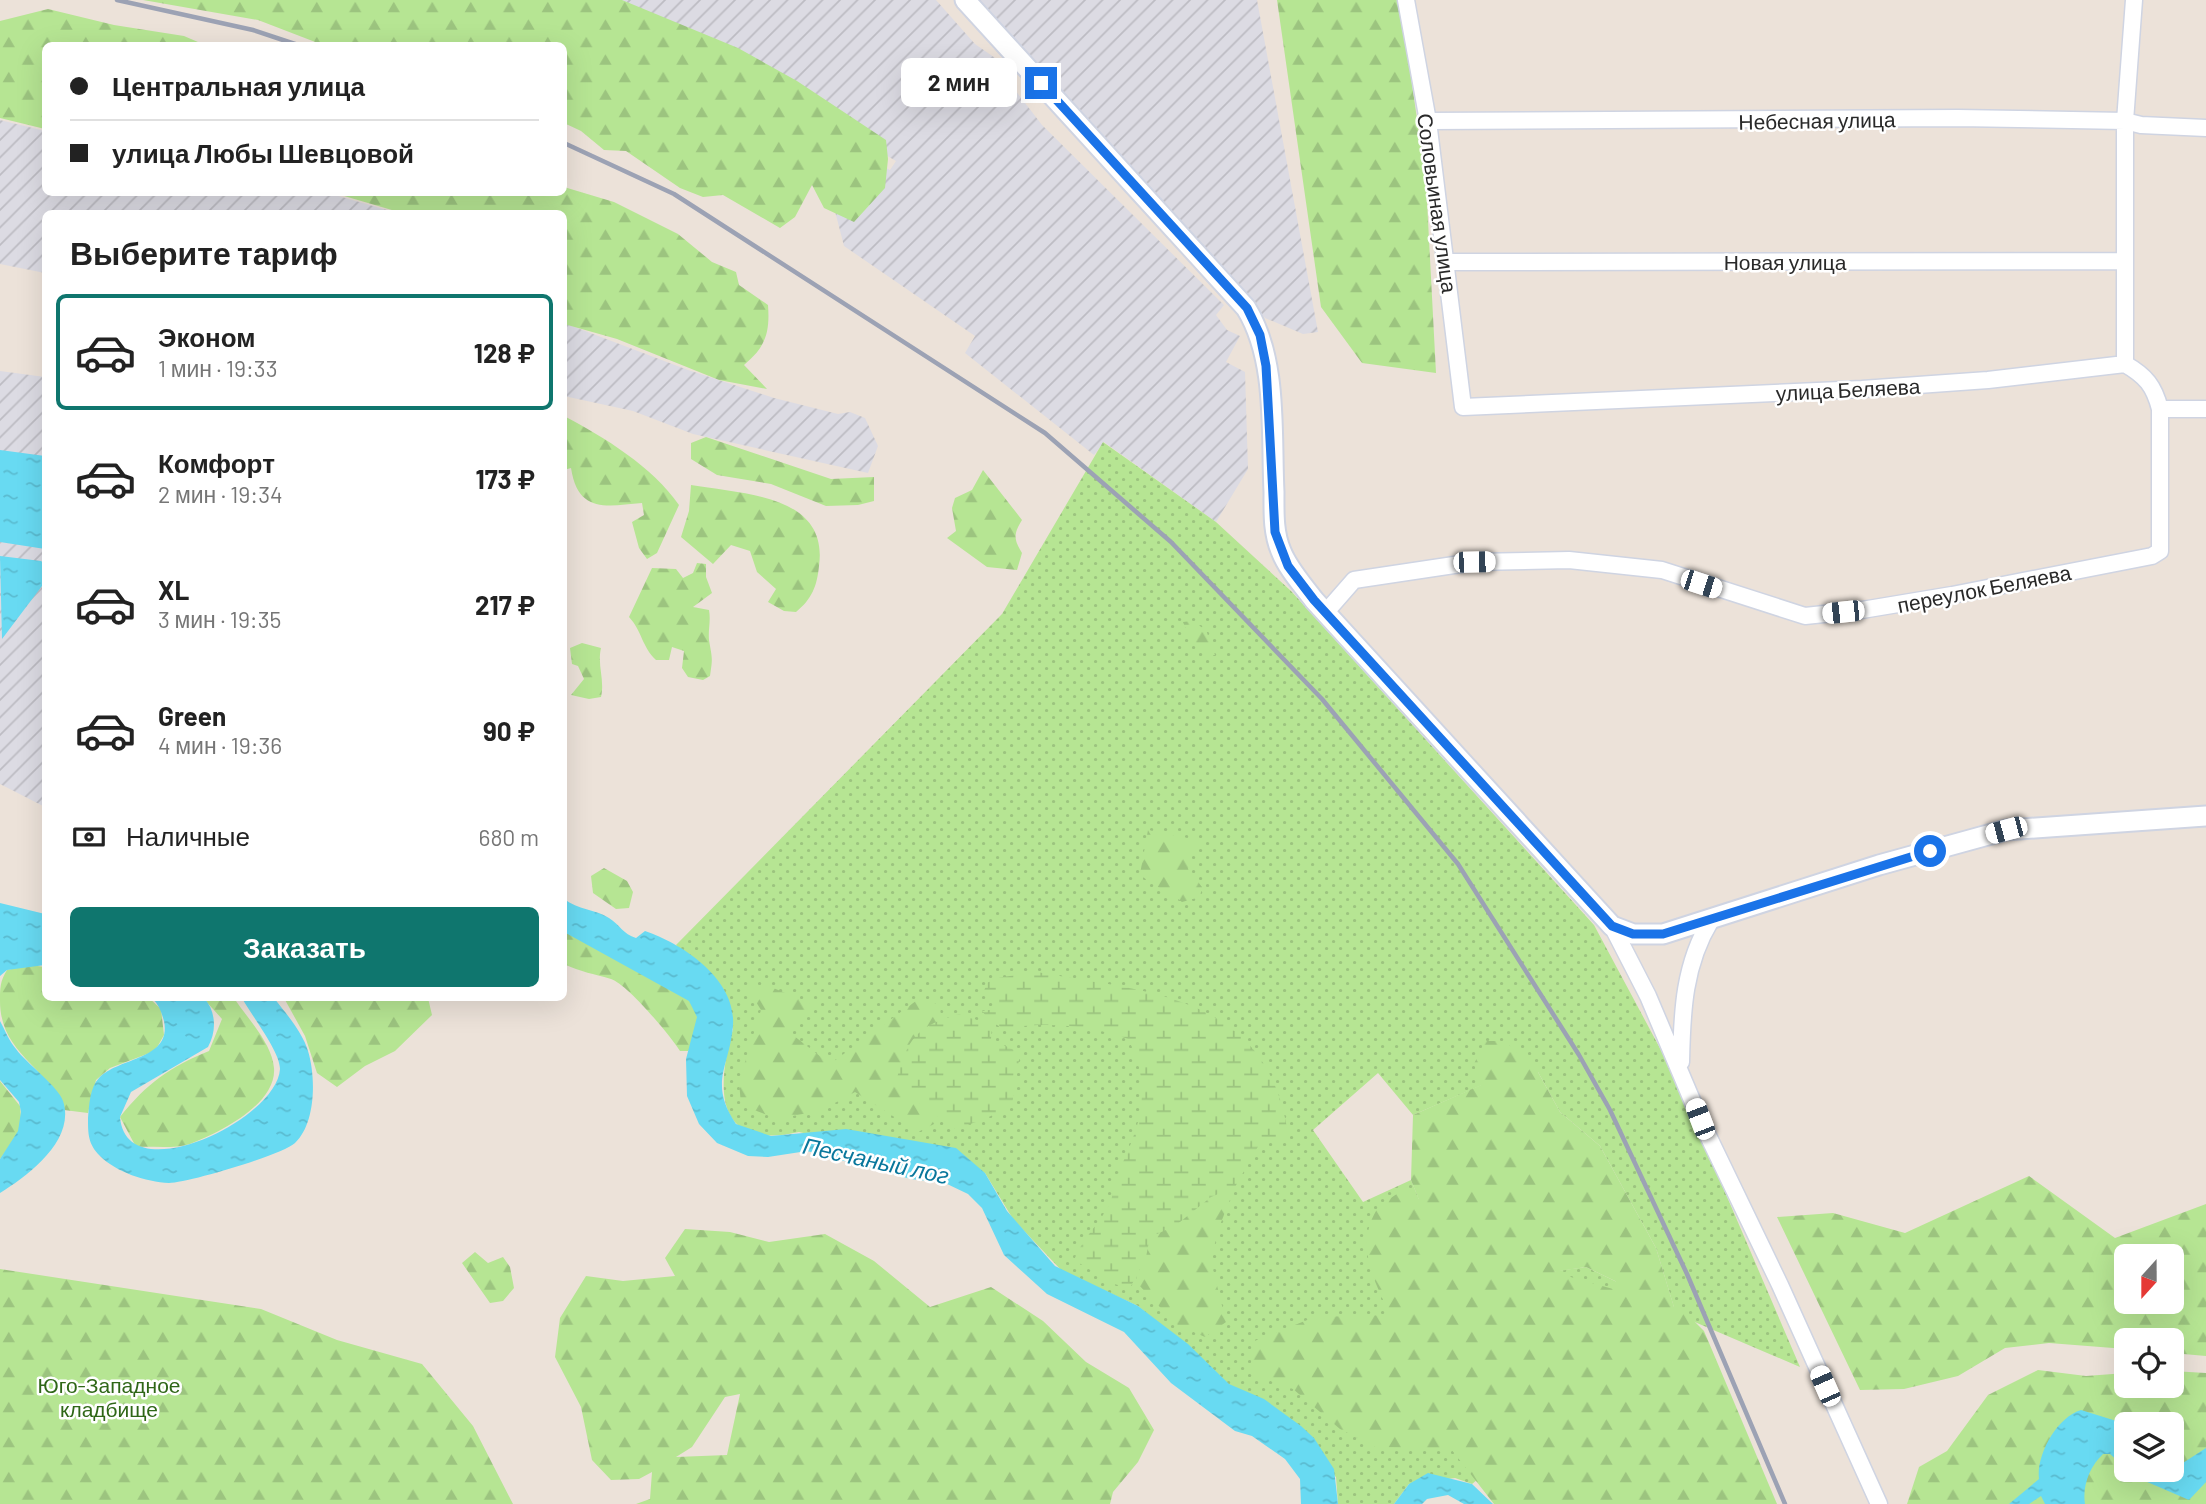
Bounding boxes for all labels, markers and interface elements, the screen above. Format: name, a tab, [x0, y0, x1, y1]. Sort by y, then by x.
callout: 2 мин	[901, 58, 1016, 108]
route end	[1025, 67, 1057, 99]
text: 2 мин	[928, 68, 990, 96]
text: Центральная улица	[112, 70, 365, 101]
street label: Небесная улица	[1738, 106, 1896, 134]
street label: Соловьиная улица	[1413, 112, 1463, 295]
text: улица Любы Шевцовой	[112, 137, 414, 168]
text: Выберите тариф	[70, 233, 338, 271]
street label: Новая улица	[1724, 249, 1847, 274]
icon: car	[74, 321, 137, 384]
text: Эконом	[158, 321, 256, 352]
text: 128 ₽	[474, 337, 535, 368]
text: 1 мин · 19:33	[158, 354, 278, 382]
street label: улица Беляева	[1775, 373, 1921, 405]
icon: car	[74, 447, 137, 510]
text: Комфорт	[158, 447, 275, 478]
text: 173 ₽	[475, 463, 535, 494]
text: 2 мин · 19:34	[158, 480, 283, 508]
car	[1453, 551, 1496, 573]
street label: переулок Беляева	[1895, 559, 2073, 617]
car	[1678, 568, 1725, 600]
icon: car	[74, 573, 137, 636]
text: XL	[158, 574, 189, 605]
text: 217 ₽	[475, 589, 535, 620]
car	[1822, 599, 1865, 625]
text: 3 мин · 19:35	[158, 605, 281, 633]
icon: car	[74, 699, 137, 762]
text: Green	[158, 700, 226, 731]
text: 90 ₽	[483, 715, 535, 746]
text: 4 мин · 19:36	[158, 731, 282, 759]
car	[1983, 814, 2030, 846]
icon: cash	[70, 818, 108, 856]
text: Наличные	[126, 820, 250, 851]
text: 680 m	[479, 823, 539, 851]
route start	[1914, 835, 1946, 867]
button: Заказать	[70, 907, 539, 987]
car	[1683, 1096, 1718, 1142]
water label: Песчаный лог	[800, 1131, 952, 1189]
north arrow	[2114, 1244, 2184, 1314]
map controls	[2114, 1244, 2184, 1482]
button: locate	[2114, 1328, 2184, 1398]
car	[1807, 1363, 1844, 1409]
park label: Юго-Западное кладбище	[38, 1372, 181, 1421]
button: layers	[2114, 1412, 2184, 1482]

